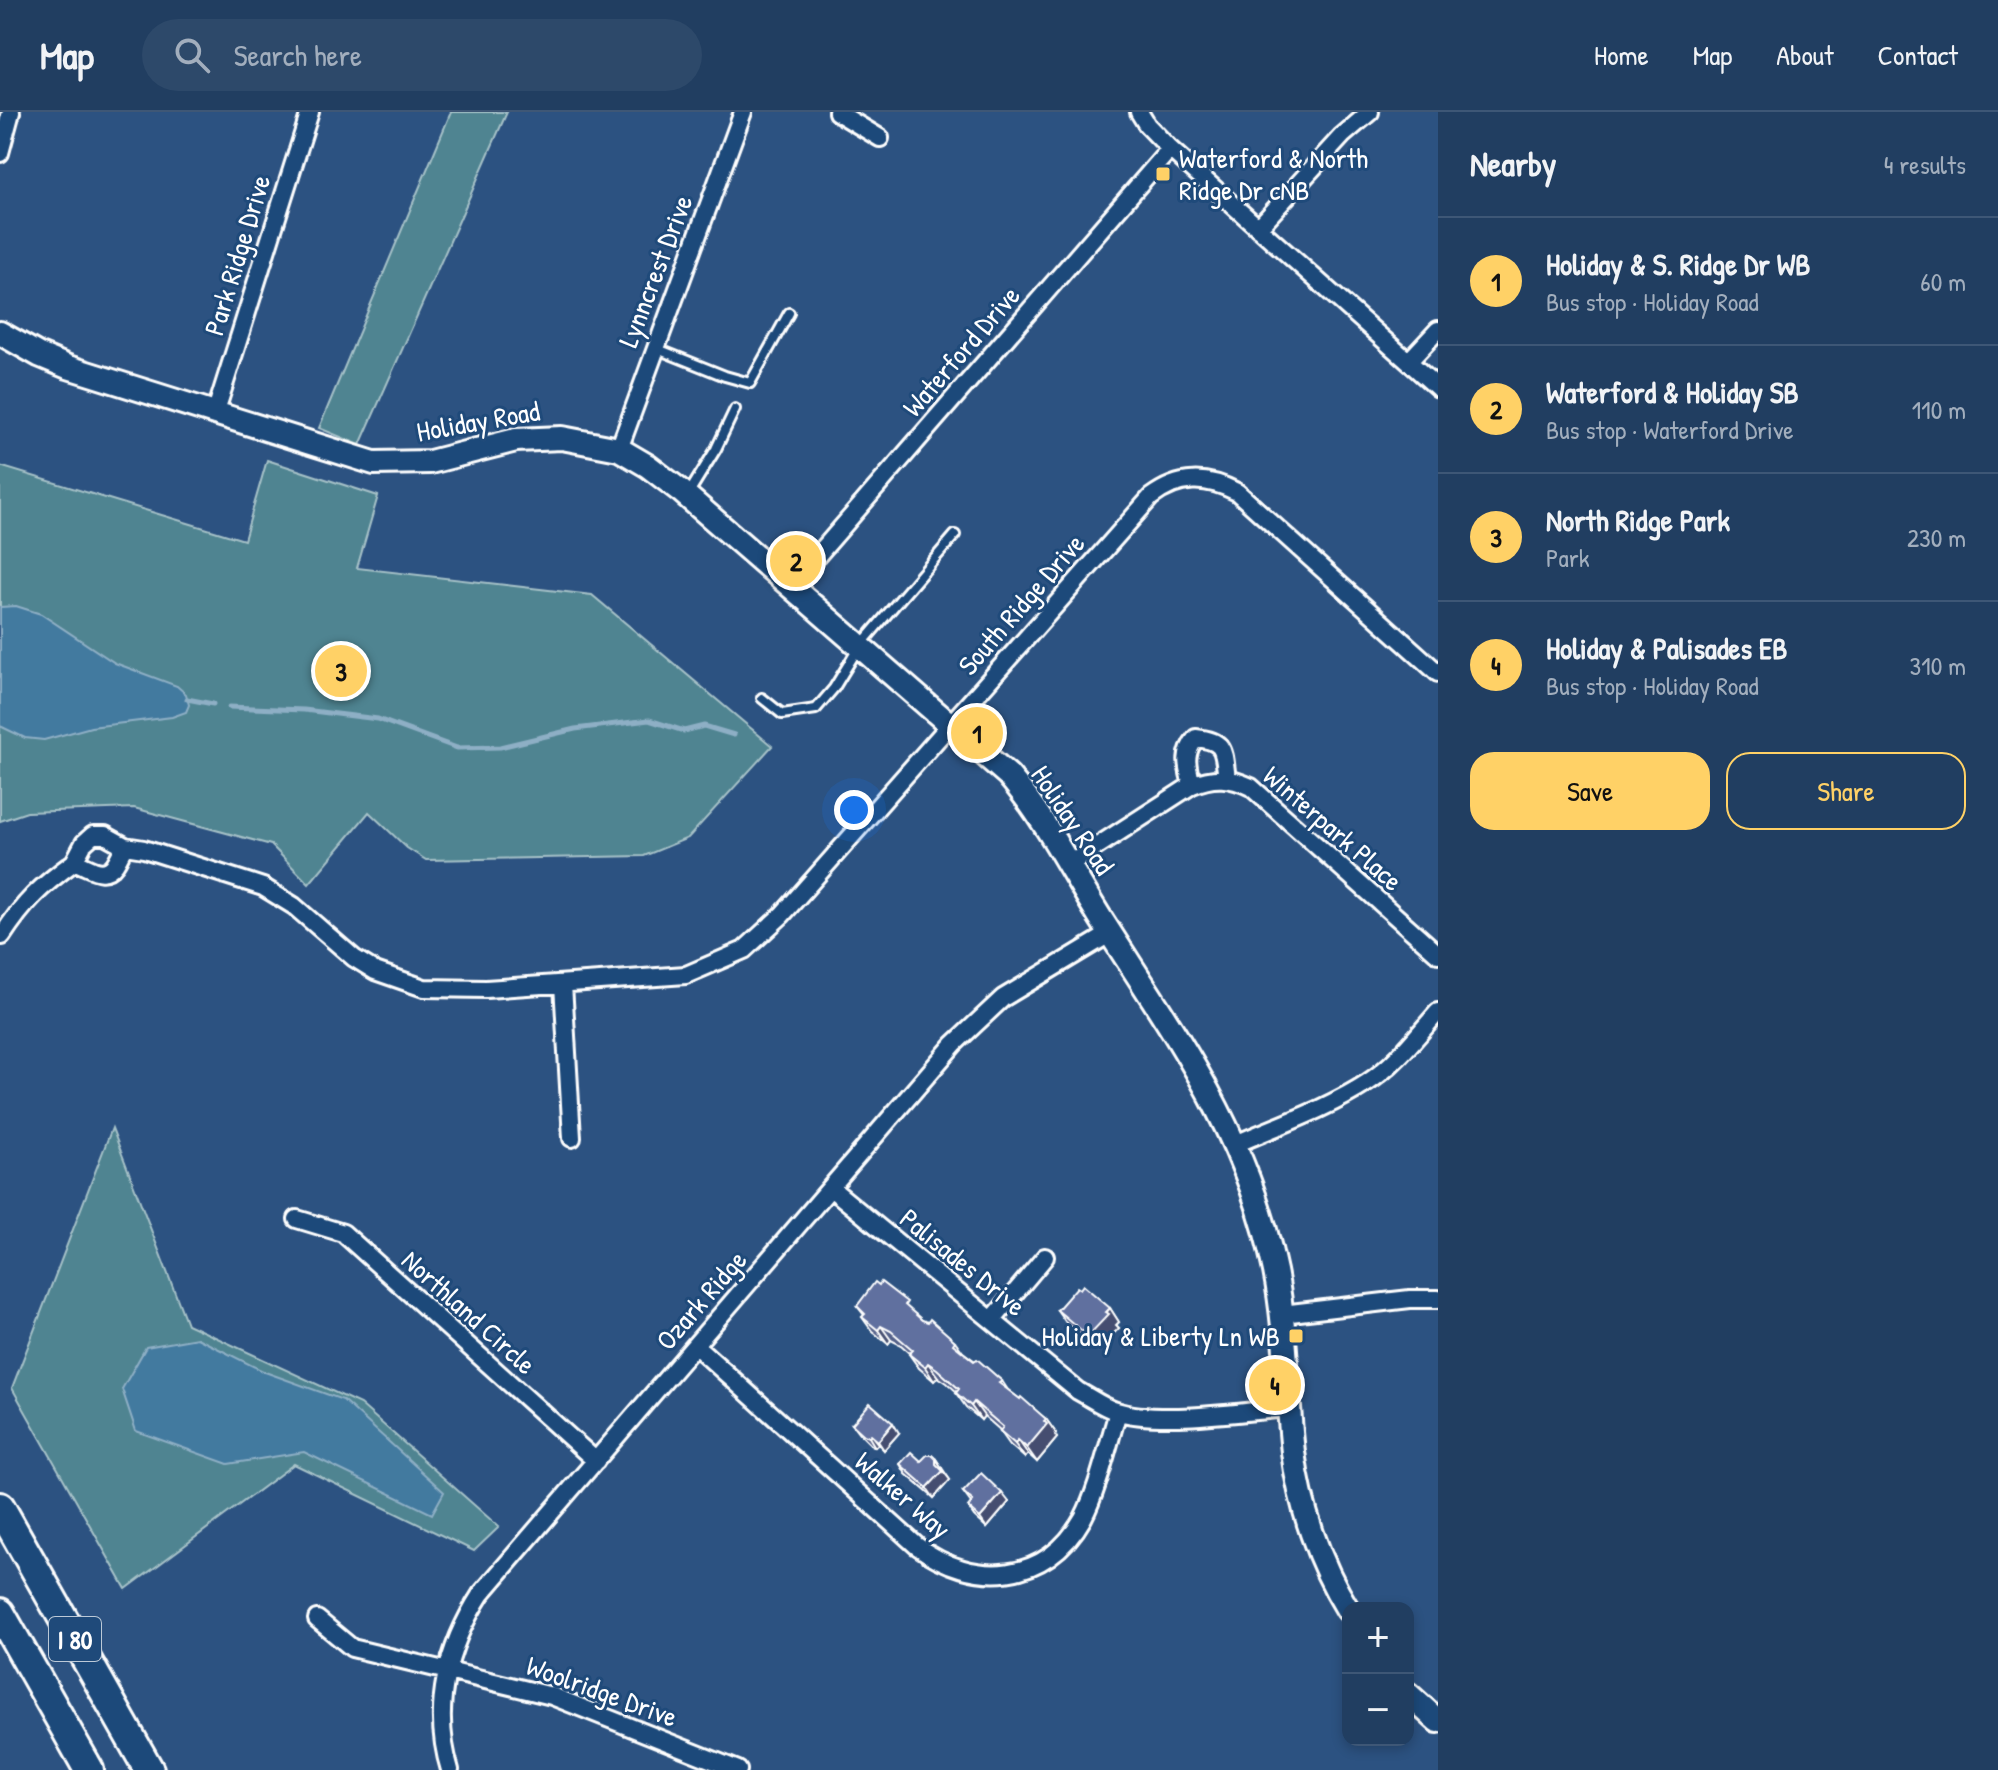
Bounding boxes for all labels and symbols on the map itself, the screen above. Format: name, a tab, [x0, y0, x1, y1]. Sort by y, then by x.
place label: Waterford & North Ridge Dr cNB	[1179, 139, 1368, 209]
marker: Waterford & North Ridge Dr cNB	[1154, 165, 1172, 183]
street label: Park Ridge Drive	[195, 170, 279, 340]
street label: Lynncrest Drive	[609, 190, 701, 352]
street label: Waterford Drive	[894, 277, 1028, 425]
street label: Holiday Road	[414, 391, 543, 450]
street label: South Ridge Drive	[949, 525, 1093, 683]
pin: 2	[770, 531, 822, 591]
pin: 3	[315, 641, 367, 701]
pin: 1	[951, 703, 1003, 763]
street label: Winterpark Place	[1255, 757, 1411, 899]
street label: Holiday Road	[1023, 758, 1124, 882]
your location	[834, 790, 874, 830]
street label: Palisades Drive	[892, 1199, 1034, 1325]
street label: Northland Circle	[394, 1241, 544, 1383]
street label: Ozark Ridge	[647, 1242, 755, 1358]
place label: Holiday & Liberty Ln WB	[1041, 1317, 1280, 1355]
marker: Holiday & Liberty Ln WB	[1287, 1327, 1305, 1345]
pin: 4	[1249, 1355, 1301, 1415]
street label: Walker Way	[847, 1443, 959, 1547]
road number: I 80	[49, 1617, 101, 1661]
street label: Woolridge Drive	[521, 1646, 683, 1736]

